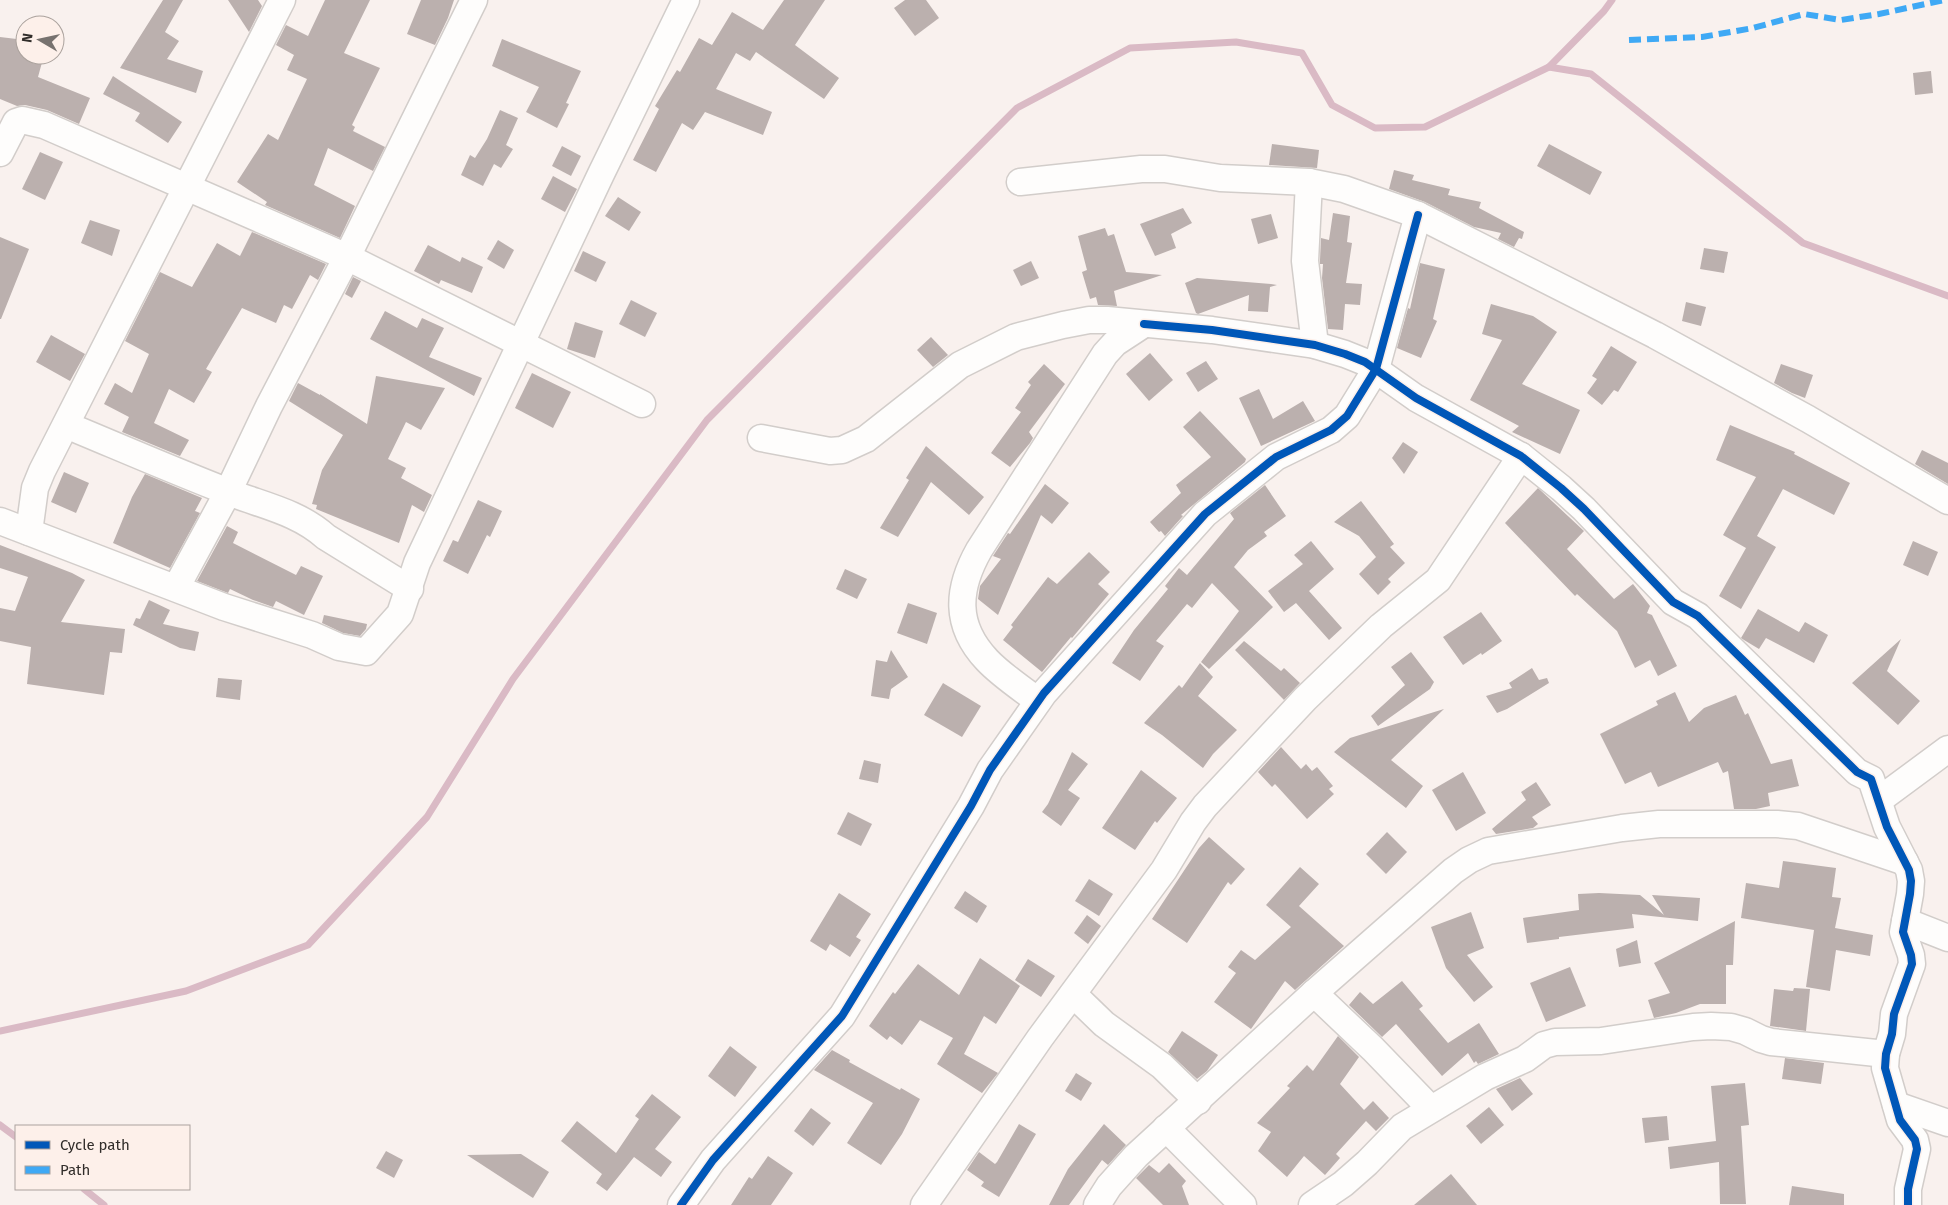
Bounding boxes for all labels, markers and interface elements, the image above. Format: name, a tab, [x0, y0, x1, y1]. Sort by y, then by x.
north arrow	[15, 15, 65, 65]
text: N	[19, 32, 37, 44]
legend	[15, 1125, 190, 1190]
text: Cycle path	[60, 1136, 130, 1154]
text: Path	[60, 1161, 90, 1179]

